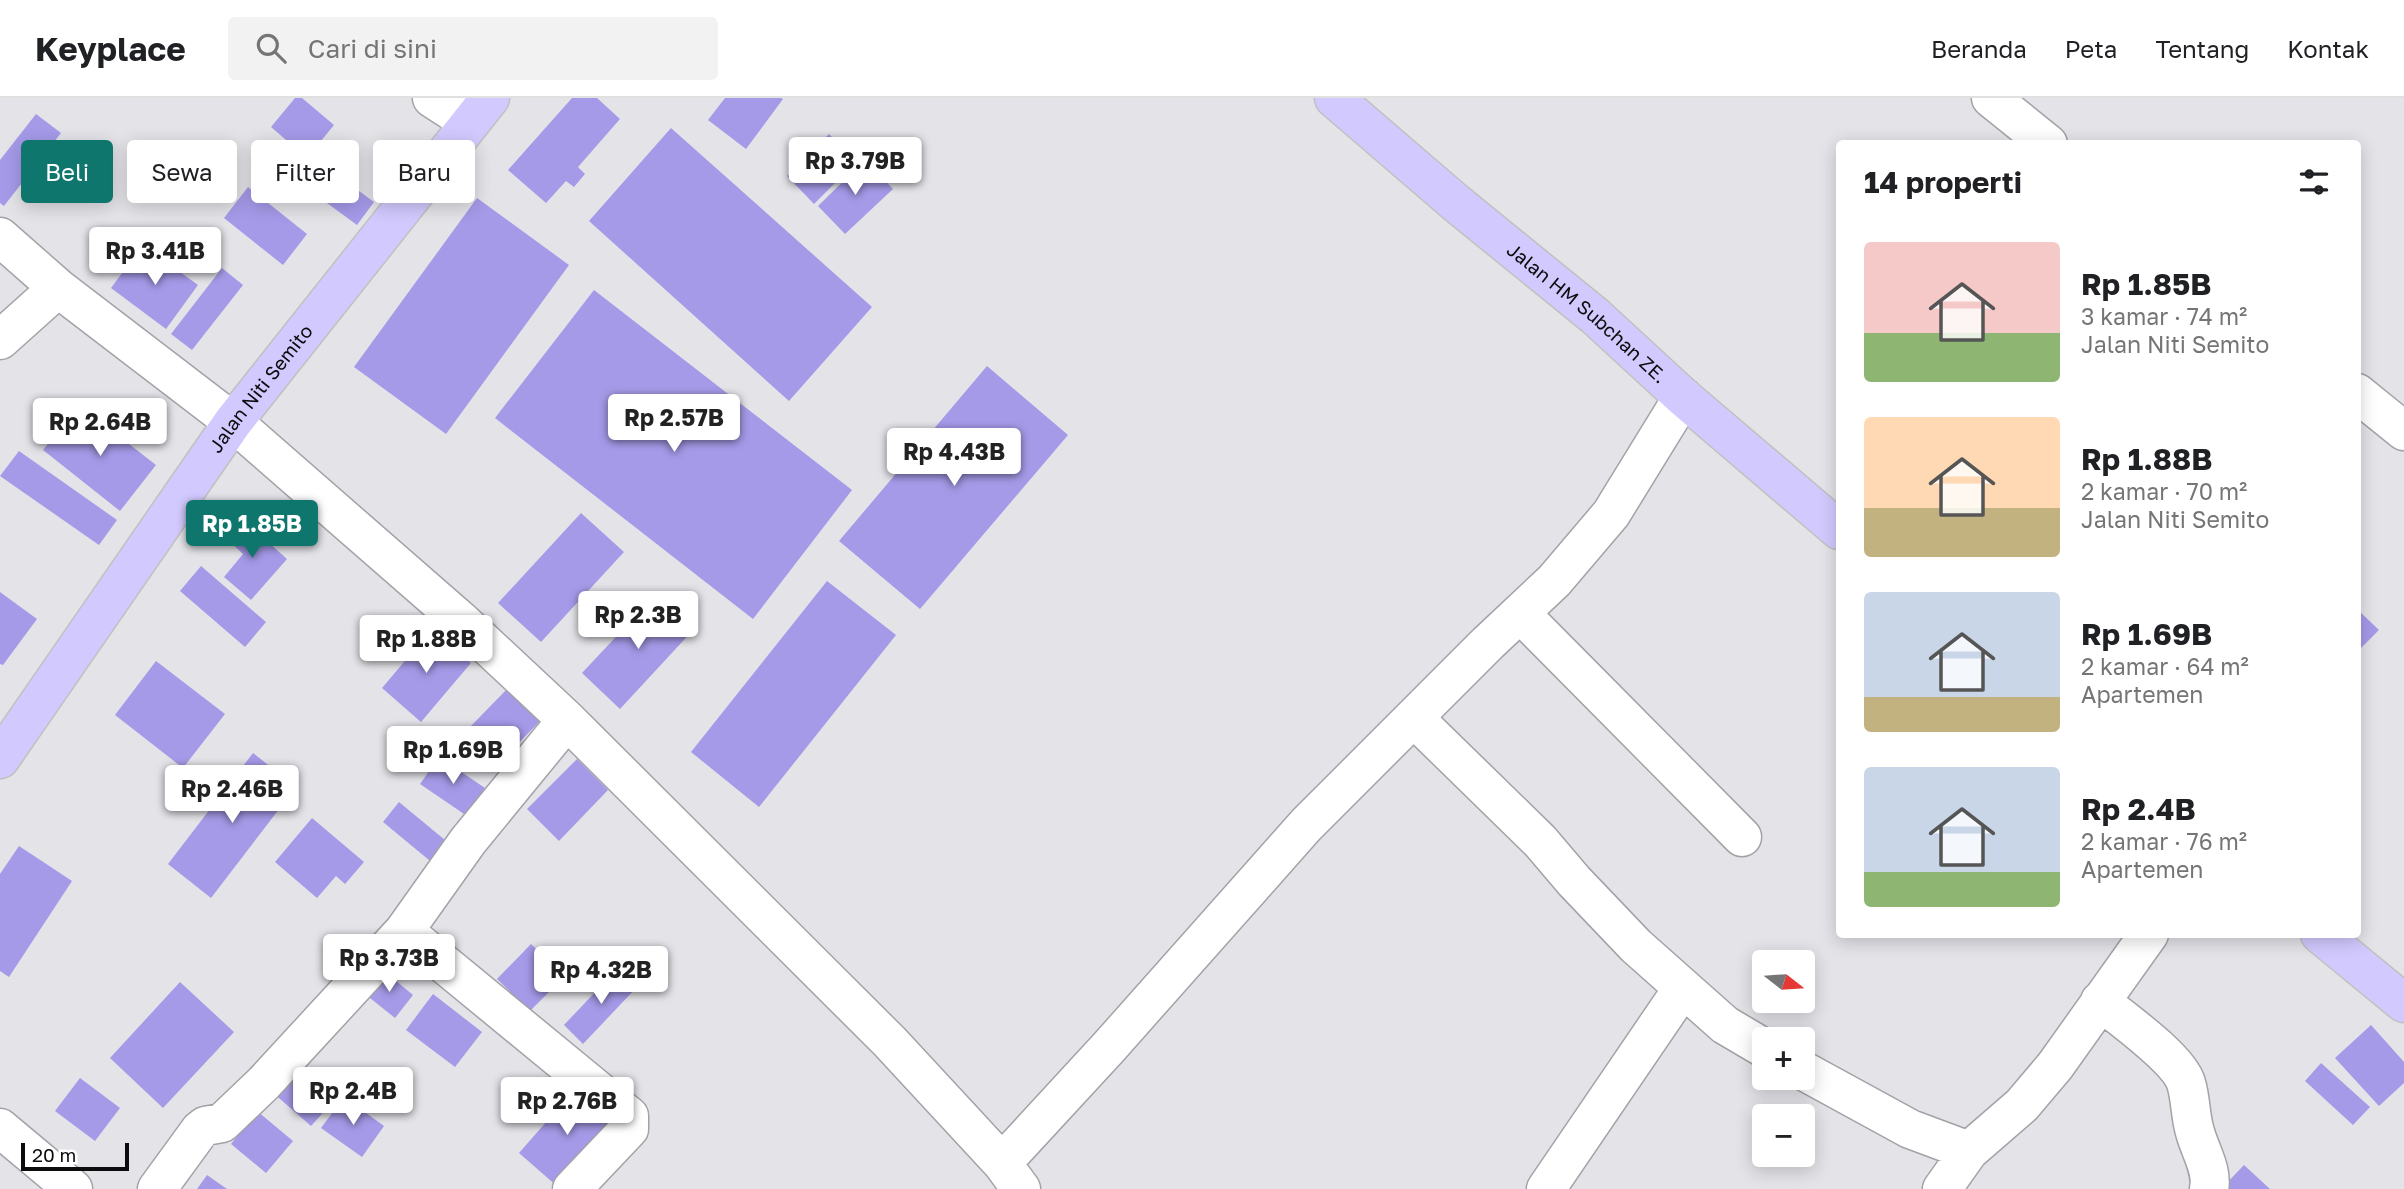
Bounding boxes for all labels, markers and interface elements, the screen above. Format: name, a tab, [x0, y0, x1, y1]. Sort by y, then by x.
search box	[228, 17, 718, 80]
text: Keyplace	[35, 29, 186, 68]
icon: search	[252, 29, 290, 67]
text: Cari di sini	[308, 33, 437, 64]
text: Beranda	[1931, 34, 2027, 63]
text: Peta	[2065, 34, 2117, 63]
text: Tentang	[2155, 34, 2249, 63]
text: Kontak	[2287, 34, 2369, 63]
pin: Rp 3.79B	[783, 138, 927, 197]
chip: Beli	[21, 140, 113, 203]
chip: Sewa	[127, 140, 237, 203]
chip: Filter	[251, 140, 359, 203]
chip: Baru	[373, 140, 475, 203]
text: Rp 3.79B	[805, 146, 905, 174]
icon: filters	[2295, 163, 2333, 201]
text: 14 properti	[1864, 164, 2022, 200]
pin: Rp 3.41B	[83, 228, 227, 287]
text: Rp 3.41B	[105, 236, 205, 264]
street label: Jalan HM Subchan ZE.	[1503, 237, 1672, 388]
text: Rp 1.85B	[2081, 266, 2212, 302]
icon: home	[1920, 270, 2004, 354]
text: 3 kamar · 74 m²	[2081, 302, 2247, 330]
street label: Jalan Niti Semito	[203, 320, 317, 457]
text: Jalan Niti Semito	[2081, 330, 2269, 358]
pin: Rp 2.57B	[602, 394, 746, 454]
pin: Rp 2.64B	[28, 398, 172, 458]
text: Rp 2.57B	[624, 403, 724, 431]
text: Rp 2.64B	[49, 407, 151, 435]
pin: Rp 4.43B	[882, 428, 1026, 488]
text: Rp 4.43B	[903, 437, 1005, 465]
text: Rp 1.88B	[2081, 441, 2212, 477]
icon: home	[1920, 445, 2004, 529]
text: 2 kamar · 70 m²	[2081, 477, 2247, 505]
pin: Rp 1.85B	[180, 500, 324, 560]
text: Jalan Niti Semito	[2081, 505, 2269, 533]
text: Rp 1.85B	[202, 509, 302, 537]
pin: Rp 2.3B	[573, 592, 703, 651]
text: Rp 2.3B	[594, 600, 682, 628]
pin: Rp 1.88B	[354, 616, 498, 675]
text: Rp 1.69B	[2081, 616, 2212, 652]
icon: home	[1920, 620, 2004, 704]
text: Rp 1.88B	[376, 624, 476, 652]
text: 2 kamar · 64 m²	[2081, 652, 2249, 680]
text: Apartemen	[2081, 680, 2203, 708]
pin: Rp 1.69B	[381, 726, 525, 786]
text: Rp 1.69B	[403, 735, 503, 763]
pin: Rp 2.46B	[160, 766, 304, 825]
text: Rp 2.46B	[181, 774, 283, 802]
text: Rp 2.4B	[2081, 791, 2196, 827]
icon: home	[1920, 795, 2004, 879]
text: 2 kamar · 76 m²	[2081, 827, 2247, 855]
text: Apartemen	[2081, 855, 2203, 883]
pin: Rp 3.73B	[317, 934, 461, 994]
text: Rp 3.73B	[339, 943, 439, 971]
pin: Rp 4.32B	[529, 946, 673, 1006]
north arrow	[1752, 950, 1815, 1013]
map controls	[1752, 950, 1815, 1167]
text: Rp 4.32B	[550, 955, 652, 983]
button: +	[1752, 1027, 1815, 1090]
pin: Rp 2.4B	[288, 1068, 418, 1127]
text: Rp 2.4B	[309, 1076, 397, 1104]
pin: Rp 2.76B	[495, 1077, 639, 1137]
text: Rp 2.76B	[517, 1086, 617, 1114]
button: −	[1752, 1104, 1815, 1167]
scale bar	[21, 1140, 130, 1172]
text: 20 m	[32, 1143, 76, 1166]

